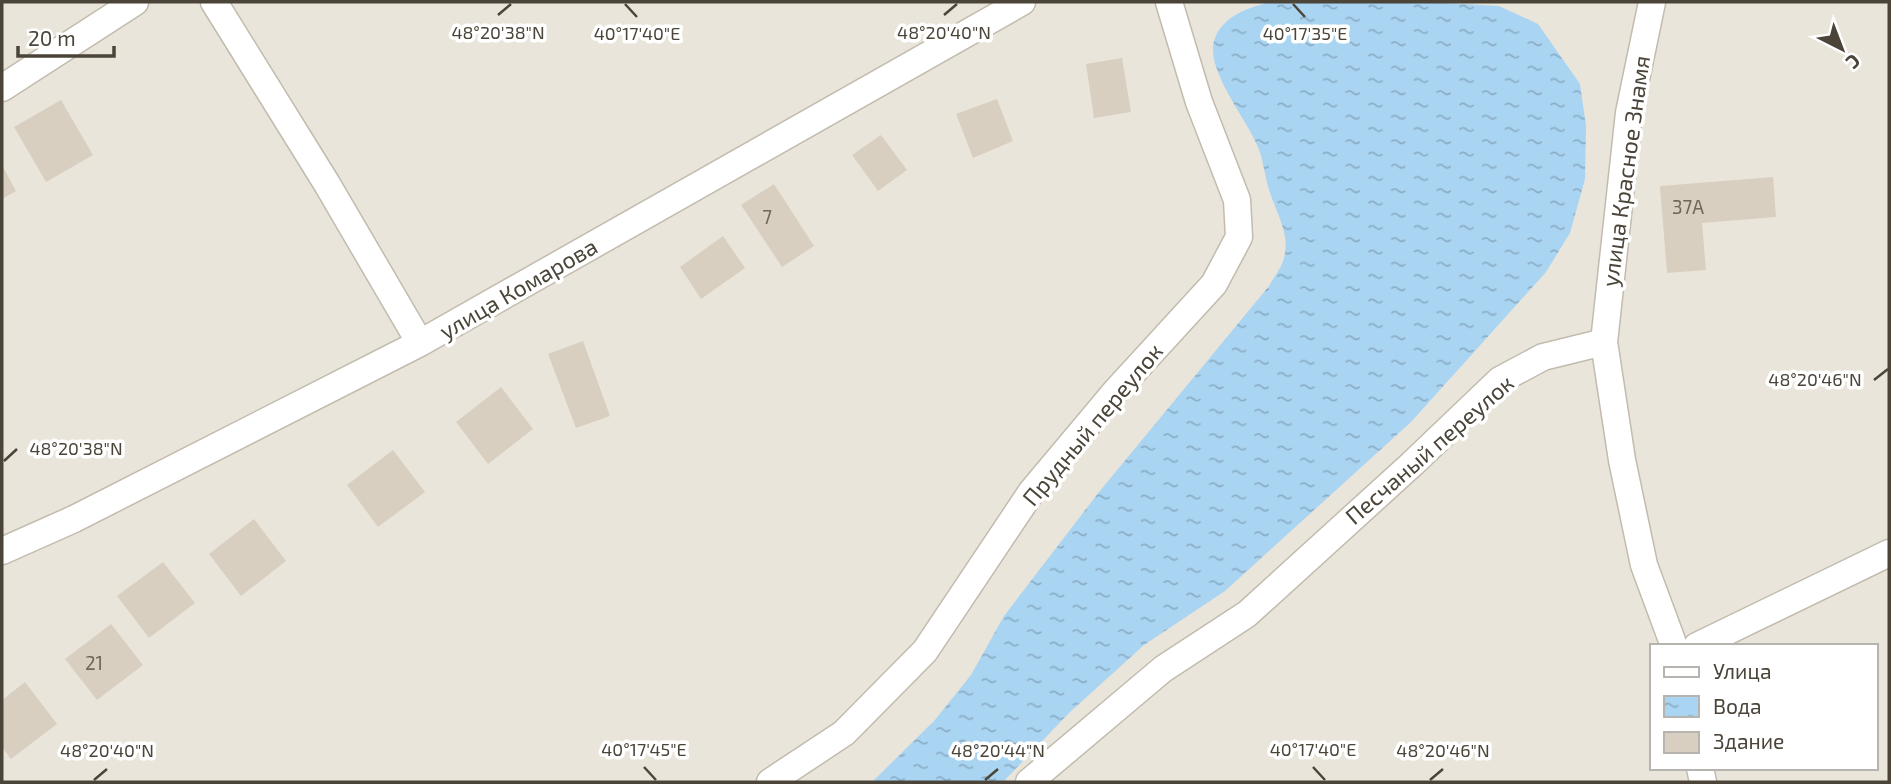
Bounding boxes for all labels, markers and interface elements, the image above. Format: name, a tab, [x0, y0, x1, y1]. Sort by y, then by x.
scale bar	[18, 14, 114, 58]
north arrow	[1807, 14, 1877, 84]
text: 48°20'38"N	[451, 21, 545, 43]
text: 48°20'40"N	[897, 21, 991, 43]
text: 40°17'40"E	[594, 22, 680, 44]
text: 40°17'35"E	[1263, 22, 1347, 44]
text: 20 m	[28, 25, 76, 50]
text: С	[1842, 50, 1866, 74]
street label: улица Красное Знамя	[1595, 54, 1656, 289]
house number: 37А	[1672, 195, 1704, 218]
house number: 7	[762, 205, 772, 228]
street label: улица Комарова	[434, 231, 603, 345]
street label: Прудный переулок	[1016, 337, 1169, 512]
street label: Песчаный переулок	[1339, 368, 1520, 530]
text: 48°20'46"N	[1768, 368, 1862, 390]
text: 48°20'38"N	[29, 437, 123, 459]
legend	[1650, 644, 1877, 770]
house number: 21	[85, 651, 103, 674]
text: Улица	[1713, 658, 1772, 683]
text: Вода	[1713, 693, 1762, 718]
text: Здание	[1713, 728, 1784, 753]
text: 40°17'45"E	[601, 738, 687, 760]
text: 40°17'40"E	[1270, 738, 1356, 760]
text: 48°20'40"N	[60, 739, 154, 761]
text: 48°20'44"N	[951, 739, 1045, 761]
text: 48°20'46"N	[1396, 739, 1490, 761]

